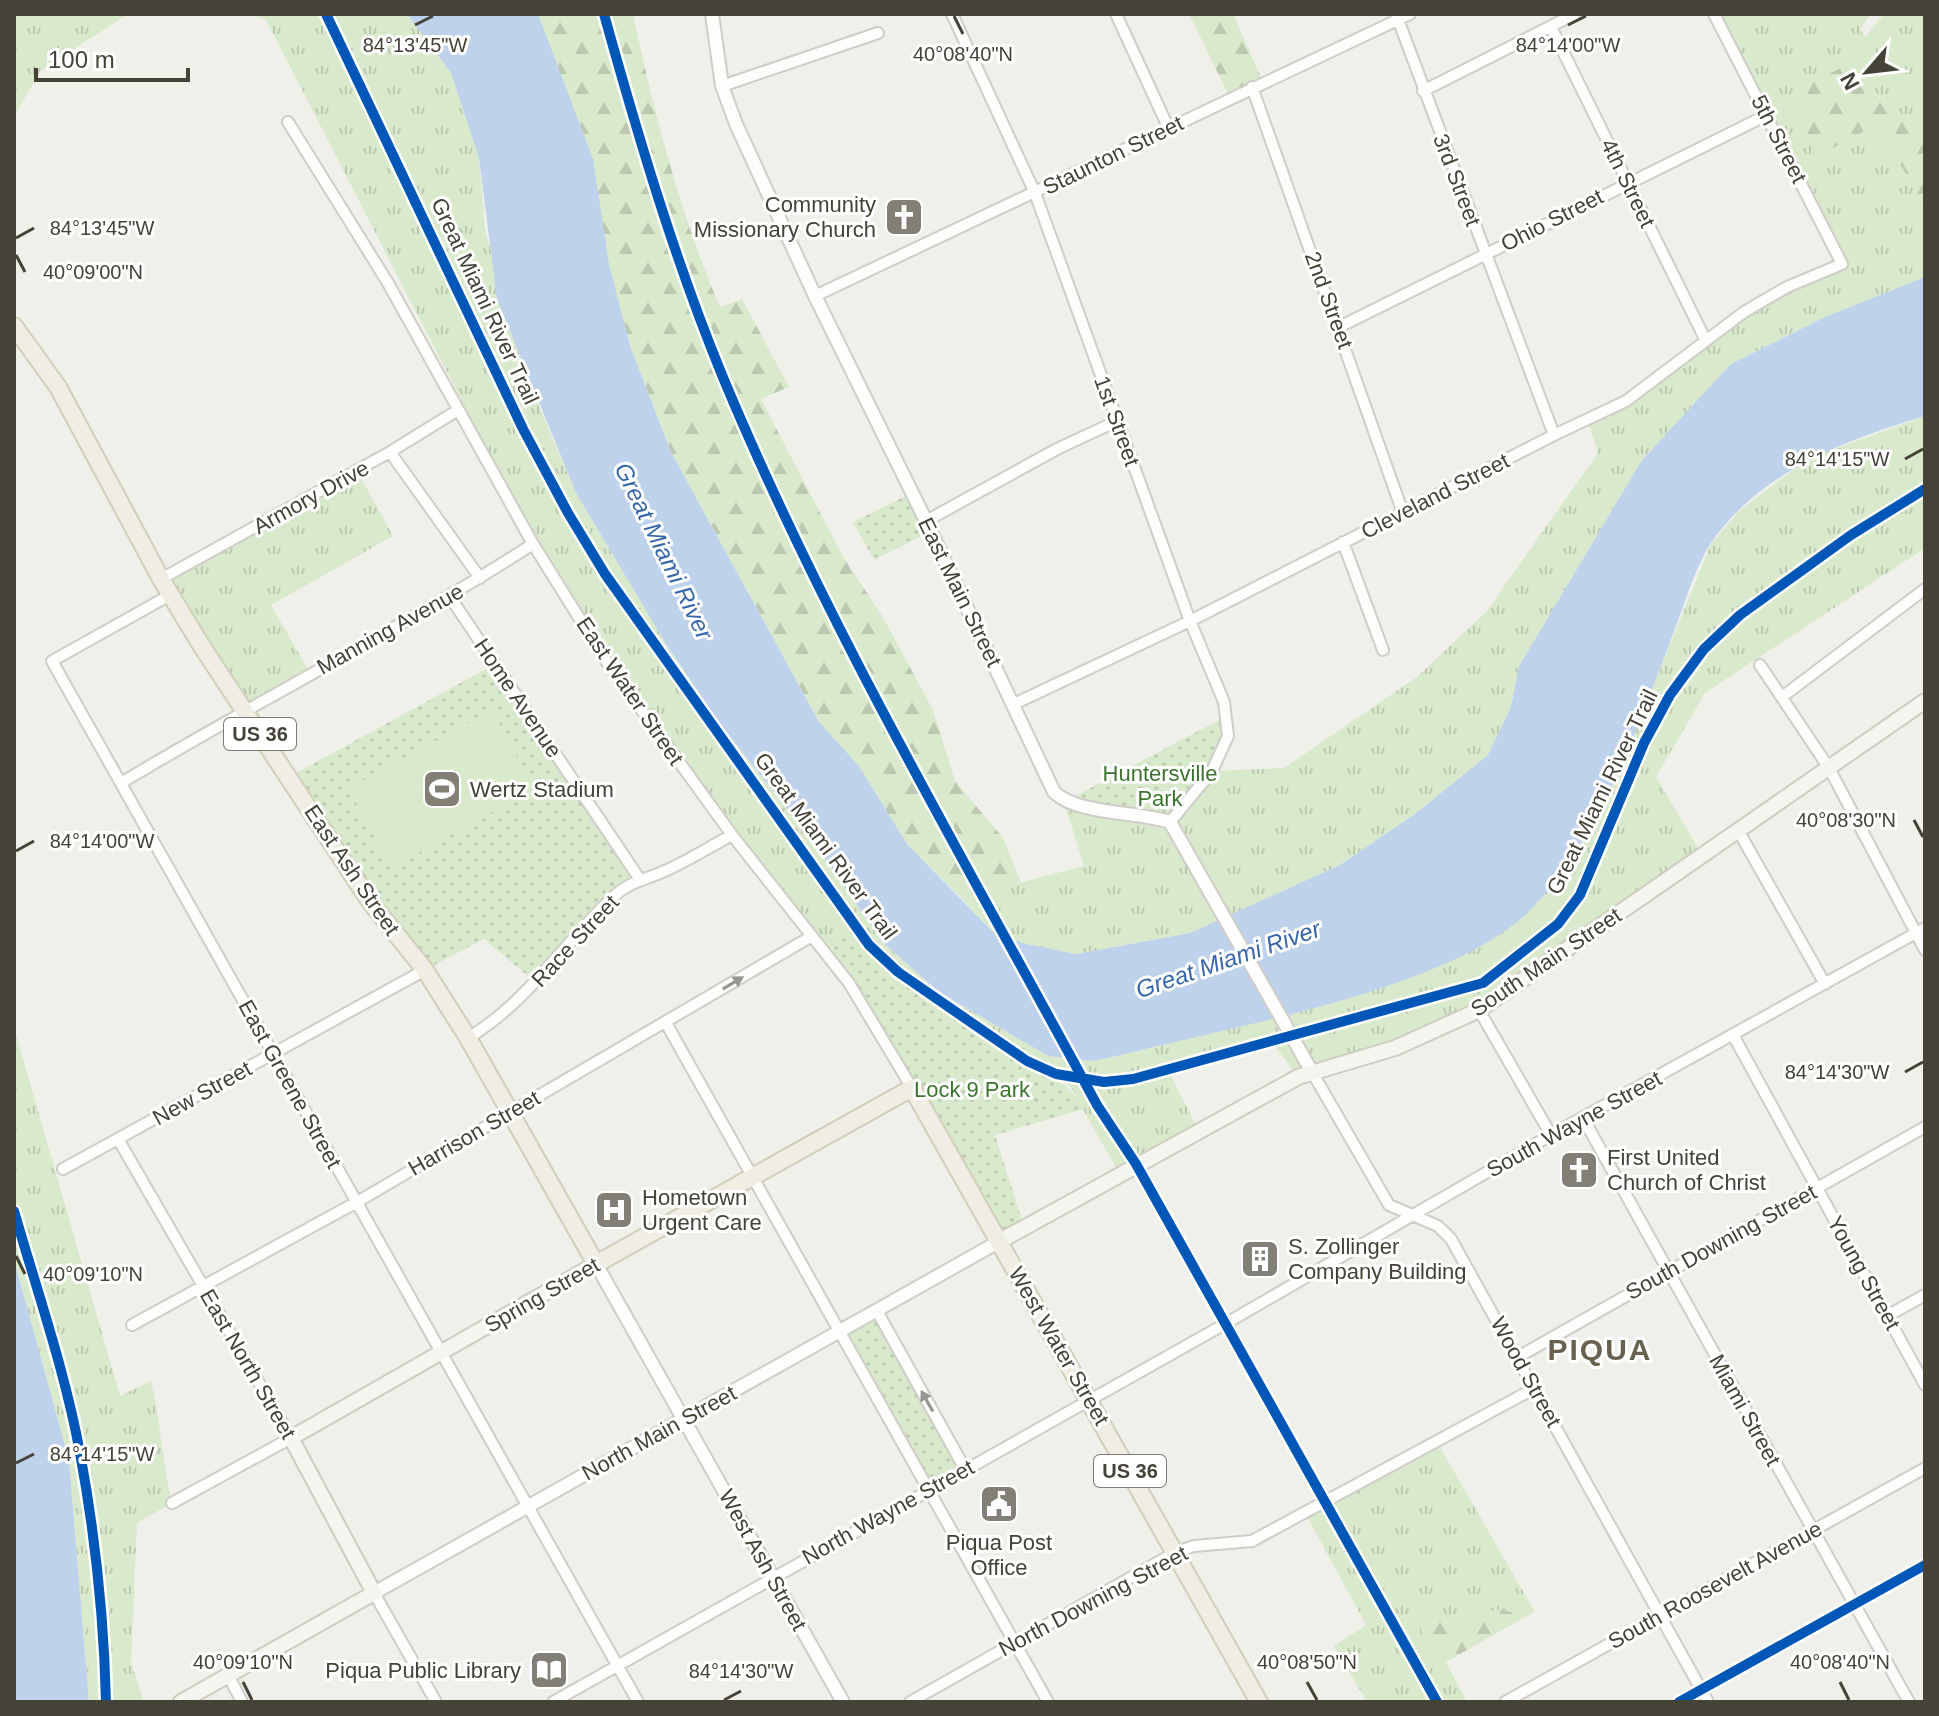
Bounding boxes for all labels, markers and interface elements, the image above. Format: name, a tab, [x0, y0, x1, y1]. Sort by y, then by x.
scale bar	[36, 32, 188, 82]
north arrow	[1827, 32, 1907, 112]
text: 84°13'45"W	[363, 34, 467, 56]
text: 84°14'00"W	[1516, 34, 1620, 56]
text: 40°08'40"N	[913, 43, 1013, 65]
text: 100 m	[48, 46, 115, 73]
text: N	[1835, 68, 1865, 94]
street label: 5th Street	[1746, 91, 1812, 187]
street label: Staunton Street	[1039, 110, 1187, 200]
street label: 3rd Street	[1428, 130, 1486, 230]
street label: 4th Street	[1596, 135, 1660, 231]
street label: Ohio Street	[1497, 184, 1607, 256]
place label: Community Missionary Church	[694, 192, 876, 242]
street label: Great Miami River Trail	[426, 194, 544, 408]
church icon: Community Missionary Church	[883, 196, 925, 238]
text: 84°13'45"W	[50, 217, 154, 239]
street label: 2nd Street	[1300, 248, 1358, 352]
text: 40°09'00"N	[43, 261, 143, 283]
street label: 1st Street	[1089, 372, 1145, 470]
street label: Cleveland Street	[1357, 448, 1513, 544]
text: 84°14'15"W	[1785, 448, 1889, 470]
street label: Armory Drive	[249, 455, 373, 539]
water label: Great Miami River	[609, 458, 719, 645]
street label: East Main Street	[913, 513, 1007, 671]
street label: Manning Avenue	[312, 578, 468, 680]
street label: East Water Street	[571, 612, 689, 770]
street label: Home Avenue	[469, 634, 567, 762]
street label: Great Miami River Trail	[1541, 685, 1663, 899]
road number: US 36	[224, 718, 296, 750]
street label: Great Miami River Trail	[750, 748, 902, 944]
park label: Huntersville Park	[1103, 761, 1217, 811]
sports icon: Wertz Stadium	[421, 768, 463, 810]
place label: Wertz Stadium	[470, 777, 614, 802]
street label: East Ash Street	[299, 800, 405, 940]
text: 40°08'30"N	[1796, 809, 1896, 831]
text: 84°14'00"W	[50, 830, 154, 852]
street label: Race Street	[526, 890, 624, 992]
street label: South Main Street	[1466, 902, 1626, 1022]
water label: Great Miami River	[1132, 914, 1325, 1003]
one-way arrow	[722, 976, 744, 990]
street label: East Greene Street	[233, 996, 347, 1172]
street label: New Street	[148, 1056, 256, 1130]
text: 84°14'30"W	[1785, 1061, 1889, 1083]
street label: South Wayne Street	[1482, 1066, 1666, 1182]
park label: Lock 9 Park	[914, 1077, 1031, 1102]
street label: Harrison Street	[404, 1085, 544, 1181]
place label: First United Church of Christ	[1607, 1145, 1766, 1195]
church icon: First United Church of Christ	[1558, 1149, 1600, 1191]
street label: South Downing Street	[1621, 1179, 1821, 1305]
place label: Hometown Urgent Care	[642, 1185, 762, 1235]
hospital icon: Hometown Urgent Care	[593, 1189, 635, 1231]
street label: Young Street	[1822, 1212, 1906, 1334]
place label: S. Zollinger Company Building	[1288, 1234, 1467, 1284]
building icon: S. Zollinger Company Building	[1239, 1238, 1281, 1280]
street label: Spring Street	[480, 1252, 604, 1338]
street label: West Water Street	[1004, 1262, 1114, 1430]
text: 40°09'10"N	[43, 1263, 143, 1285]
street label: East North Street	[195, 1285, 301, 1443]
street label: Wood Street	[1486, 1313, 1566, 1431]
district label: PIQUA	[1547, 1333, 1653, 1366]
street label: Miami Street	[1704, 1350, 1786, 1470]
street label: North Main Street	[578, 1380, 740, 1486]
one-way arrow	[920, 1390, 934, 1412]
text: 84°14'15"W	[50, 1443, 154, 1465]
street label: North Wayne Street	[798, 1454, 978, 1570]
road number: US 36	[1094, 1455, 1166, 1487]
public building icon: Piqua Post Office	[978, 1483, 1020, 1525]
street label: West Ash Street	[714, 1485, 812, 1635]
street label: South Roosevelt Avenue	[1604, 1516, 1826, 1654]
place label: Piqua Post Office	[946, 1530, 1052, 1580]
street label: North Downing Street	[994, 1541, 1192, 1661]
library icon: Piqua Public Library	[528, 1649, 570, 1691]
text: 40°09'10"N	[193, 1651, 293, 1673]
text: 40°08'50"N	[1257, 1651, 1357, 1673]
text: 40°08'40"N	[1790, 1651, 1890, 1673]
place label: Piqua Public Library	[325, 1658, 521, 1683]
text: 84°14'30"W	[689, 1660, 793, 1682]

